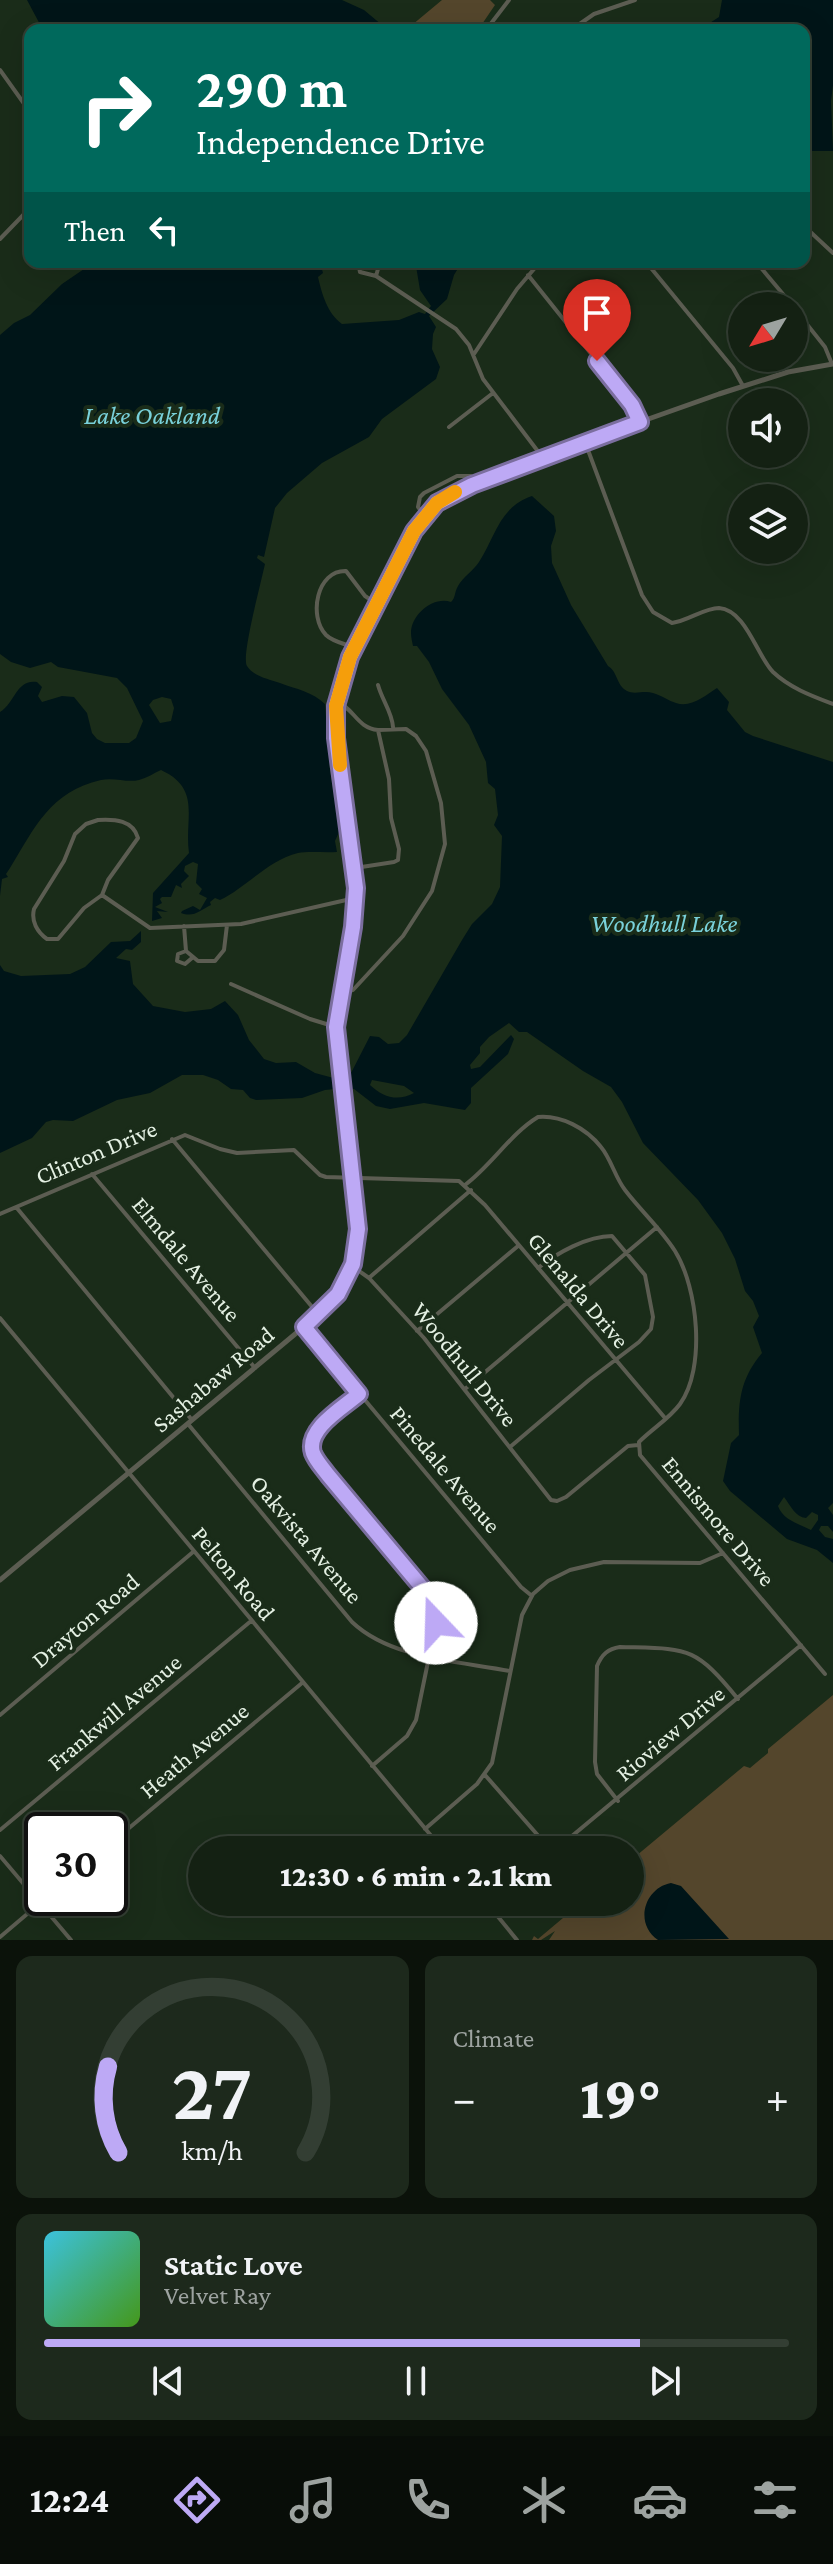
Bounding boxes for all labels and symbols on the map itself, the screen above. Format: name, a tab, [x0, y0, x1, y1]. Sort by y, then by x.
pin	[563, 279, 631, 361]
north arrow	[728, 292, 808, 372]
water label: Lake Oakland	[84, 401, 221, 430]
water label: Woodhull Lake	[591, 909, 737, 938]
street label: Clinton Drive	[31, 1114, 161, 1190]
street label: Elmdale Avenue	[127, 1191, 247, 1327]
street label: Glenalda Drive	[523, 1227, 635, 1353]
street label: Woodhull Drive	[407, 1296, 523, 1432]
street label: Sashabaw Road	[147, 1320, 279, 1438]
street label: Pinedale Avenue	[385, 1400, 507, 1538]
street label: Ennismore Drive	[657, 1451, 781, 1591]
street label: Oakvista Avenue	[245, 1469, 369, 1609]
street label: Pelton Road	[187, 1521, 281, 1626]
street label: Drayton Road	[26, 1567, 144, 1673]
position arrow	[394, 1581, 478, 1665]
street label: Frankwill Avenue	[42, 1648, 186, 1776]
street label: Rioview Drive	[610, 1680, 730, 1786]
street label: Heath Avenue	[134, 1697, 254, 1803]
speed limit sign: 30	[24, 1812, 128, 1916]

